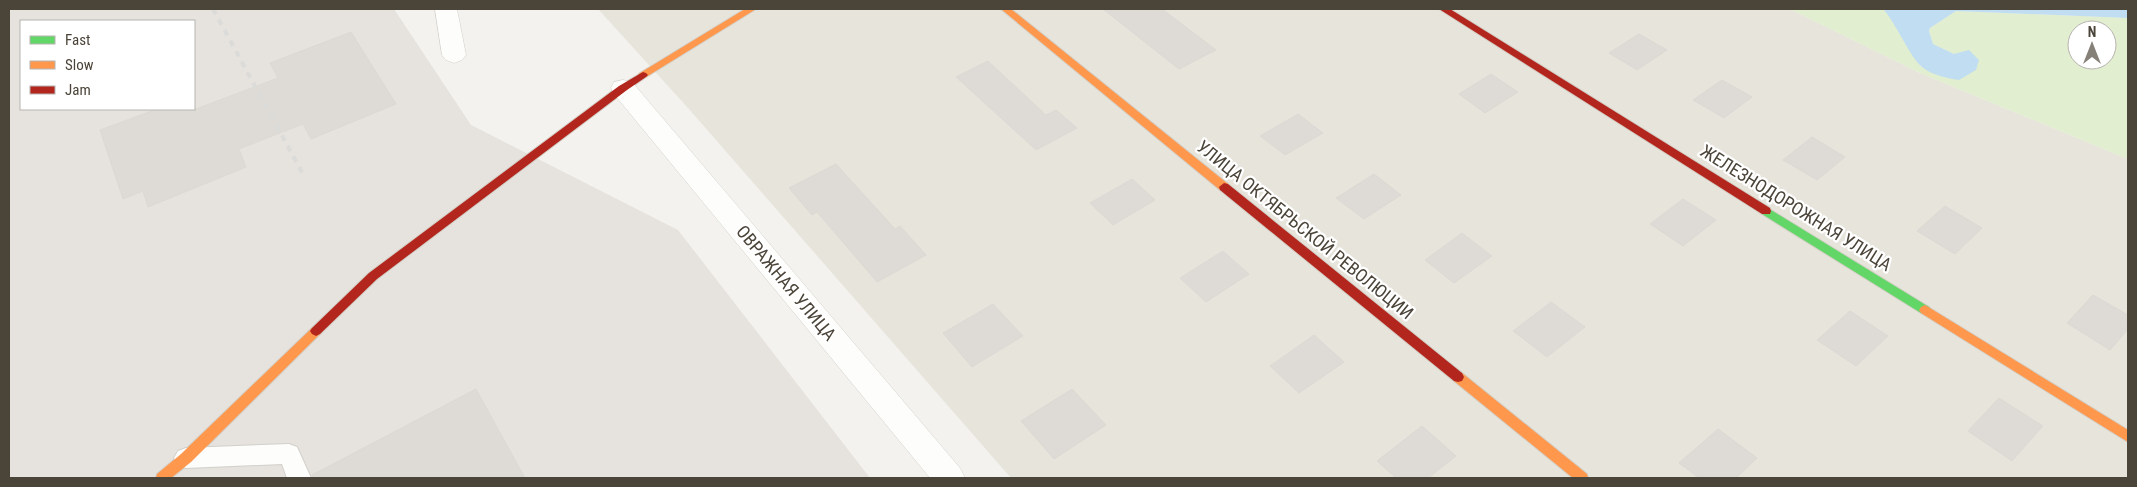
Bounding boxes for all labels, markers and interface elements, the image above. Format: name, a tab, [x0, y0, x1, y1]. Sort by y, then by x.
legend	[20, 20, 195, 110]
north arrow	[2067, 20, 2117, 70]
text: N	[2088, 24, 2096, 40]
text: Fast	[65, 31, 90, 49]
text: Slow	[65, 56, 94, 74]
text: Jam	[65, 81, 91, 99]
street label: УЛИЦА ОКТЯБРЬСКОЙ РЕВОЛЮЦИИ	[1193, 136, 1418, 323]
street label: ЖЕЛЕЗНОДОРОЖНАЯ УЛИЦА	[1697, 140, 1896, 275]
street label: ОВРАЖНАЯ УЛИЦА	[732, 221, 841, 345]

